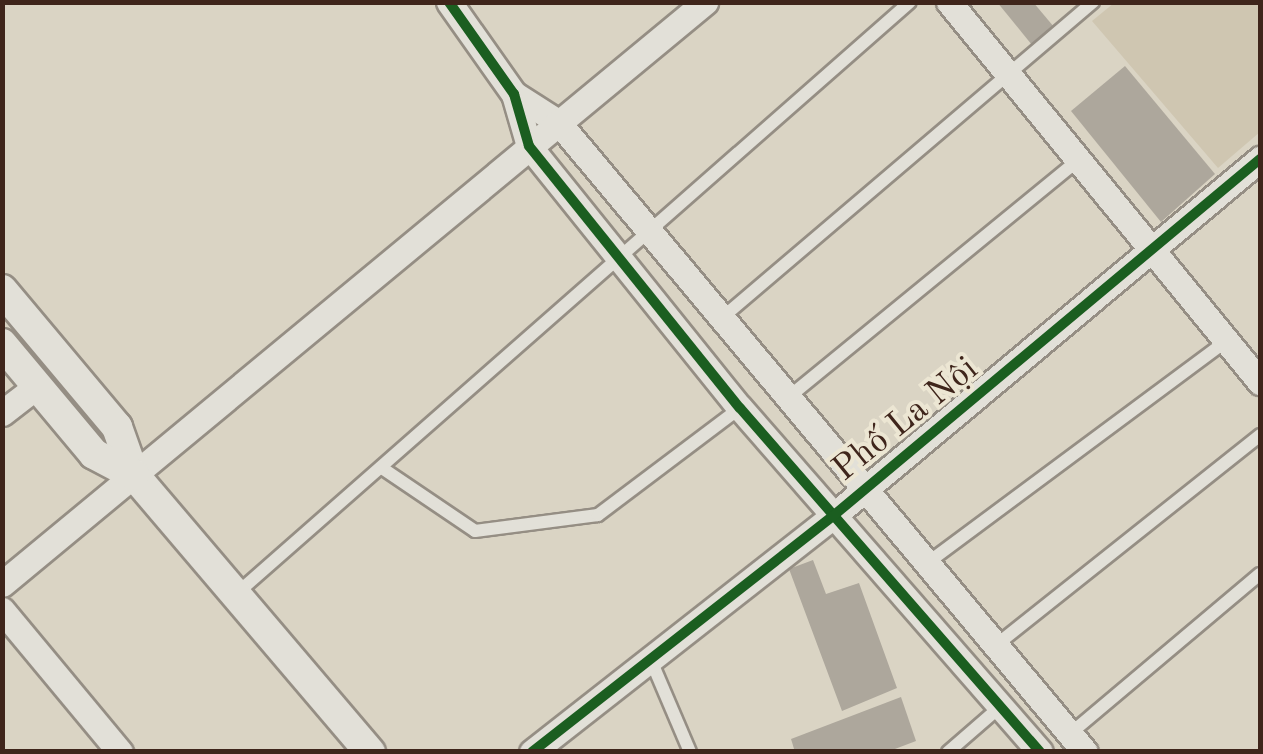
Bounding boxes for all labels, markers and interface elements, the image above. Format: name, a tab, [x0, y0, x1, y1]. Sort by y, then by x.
street label: Phố La Nội	[825, 349, 987, 491]

